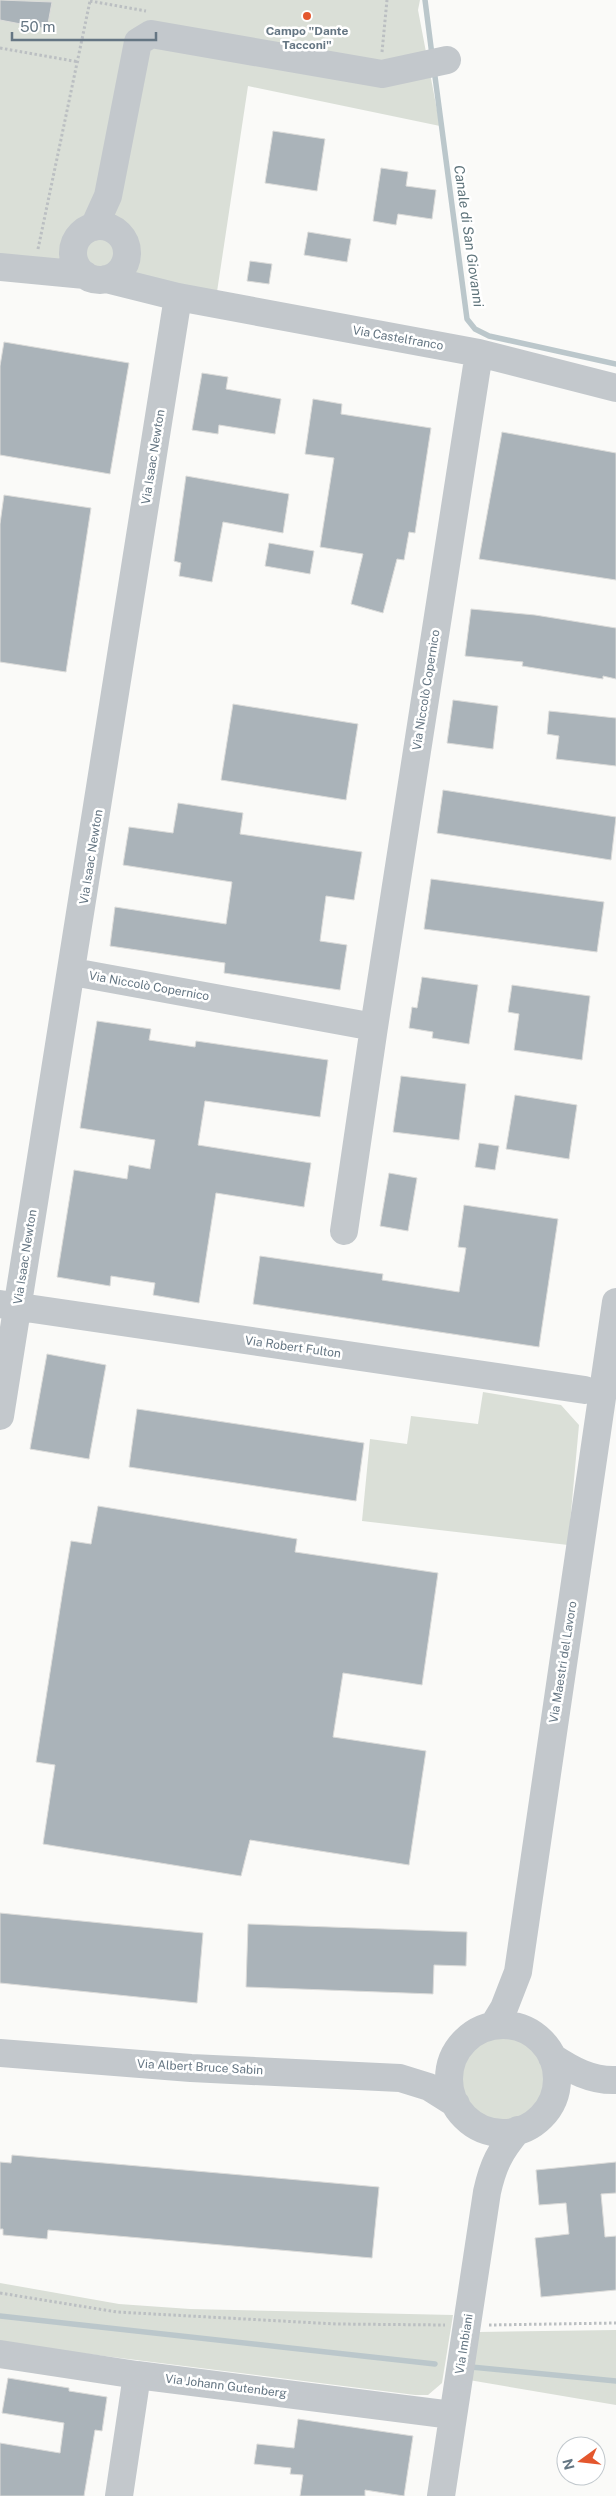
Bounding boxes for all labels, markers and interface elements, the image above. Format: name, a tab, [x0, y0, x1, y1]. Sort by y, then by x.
scale bar	[12, 10, 156, 42]
marker: Campo "Dante Tacconi"	[301, 10, 313, 22]
text: 50 m	[20, 18, 55, 35]
place label: Campo "Dante Tacconi"	[266, 24, 348, 52]
water label: Canale di San Giovanni	[451, 164, 487, 309]
street label: Via Castelfranco	[351, 323, 445, 353]
street label: Via Isaac Newton	[139, 408, 167, 505]
street label: Via Niccolò Copernico	[410, 628, 443, 751]
street label: Via Isaac Newton	[77, 808, 105, 905]
street label: Via Niccolò Copernico	[88, 969, 211, 1004]
street label: Via Isaac Newton	[11, 1208, 39, 1305]
street label: Via Robert Fulton	[244, 1333, 342, 1361]
street label: Via Maestri del Lavoro	[546, 1600, 580, 1724]
street label: Via Albert Bruce Sabin	[137, 2057, 264, 2077]
street label: Via Imbiani	[452, 2313, 476, 2375]
street label: Via Johann Gutenberg	[164, 2372, 288, 2400]
north arrow	[556, 2436, 606, 2486]
text: N	[559, 2457, 578, 2472]

